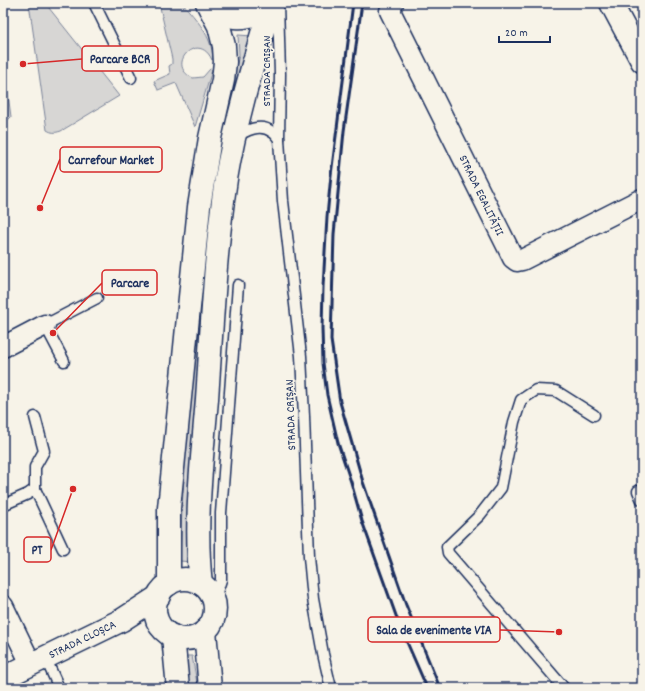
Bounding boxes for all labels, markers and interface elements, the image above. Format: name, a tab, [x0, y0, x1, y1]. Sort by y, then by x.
scale bar	[499, 18, 550, 44]
text: 20 m	[505, 25, 528, 42]
street label: STRADA CRIȘAN	[259, 35, 276, 106]
callout: Parcare BCR	[82, 46, 158, 71]
text: Parcare BCR	[90, 51, 150, 70]
callout: Carrefour Market	[60, 147, 162, 172]
text: Carrefour Market	[68, 152, 154, 171]
street label: STRADA EGALITĂȚII	[454, 152, 508, 239]
callout: Parcare	[102, 270, 157, 295]
text: Parcare	[111, 275, 150, 294]
street label: STRADA CRIȘAN	[282, 379, 301, 451]
callout: PT	[24, 537, 51, 562]
text: PT	[31, 542, 43, 561]
street label: STRADA CLOȘCA	[46, 616, 120, 664]
callout: Sala de evenimente VIA	[368, 617, 500, 642]
text: Sala de evenimente VIA	[376, 622, 492, 641]

